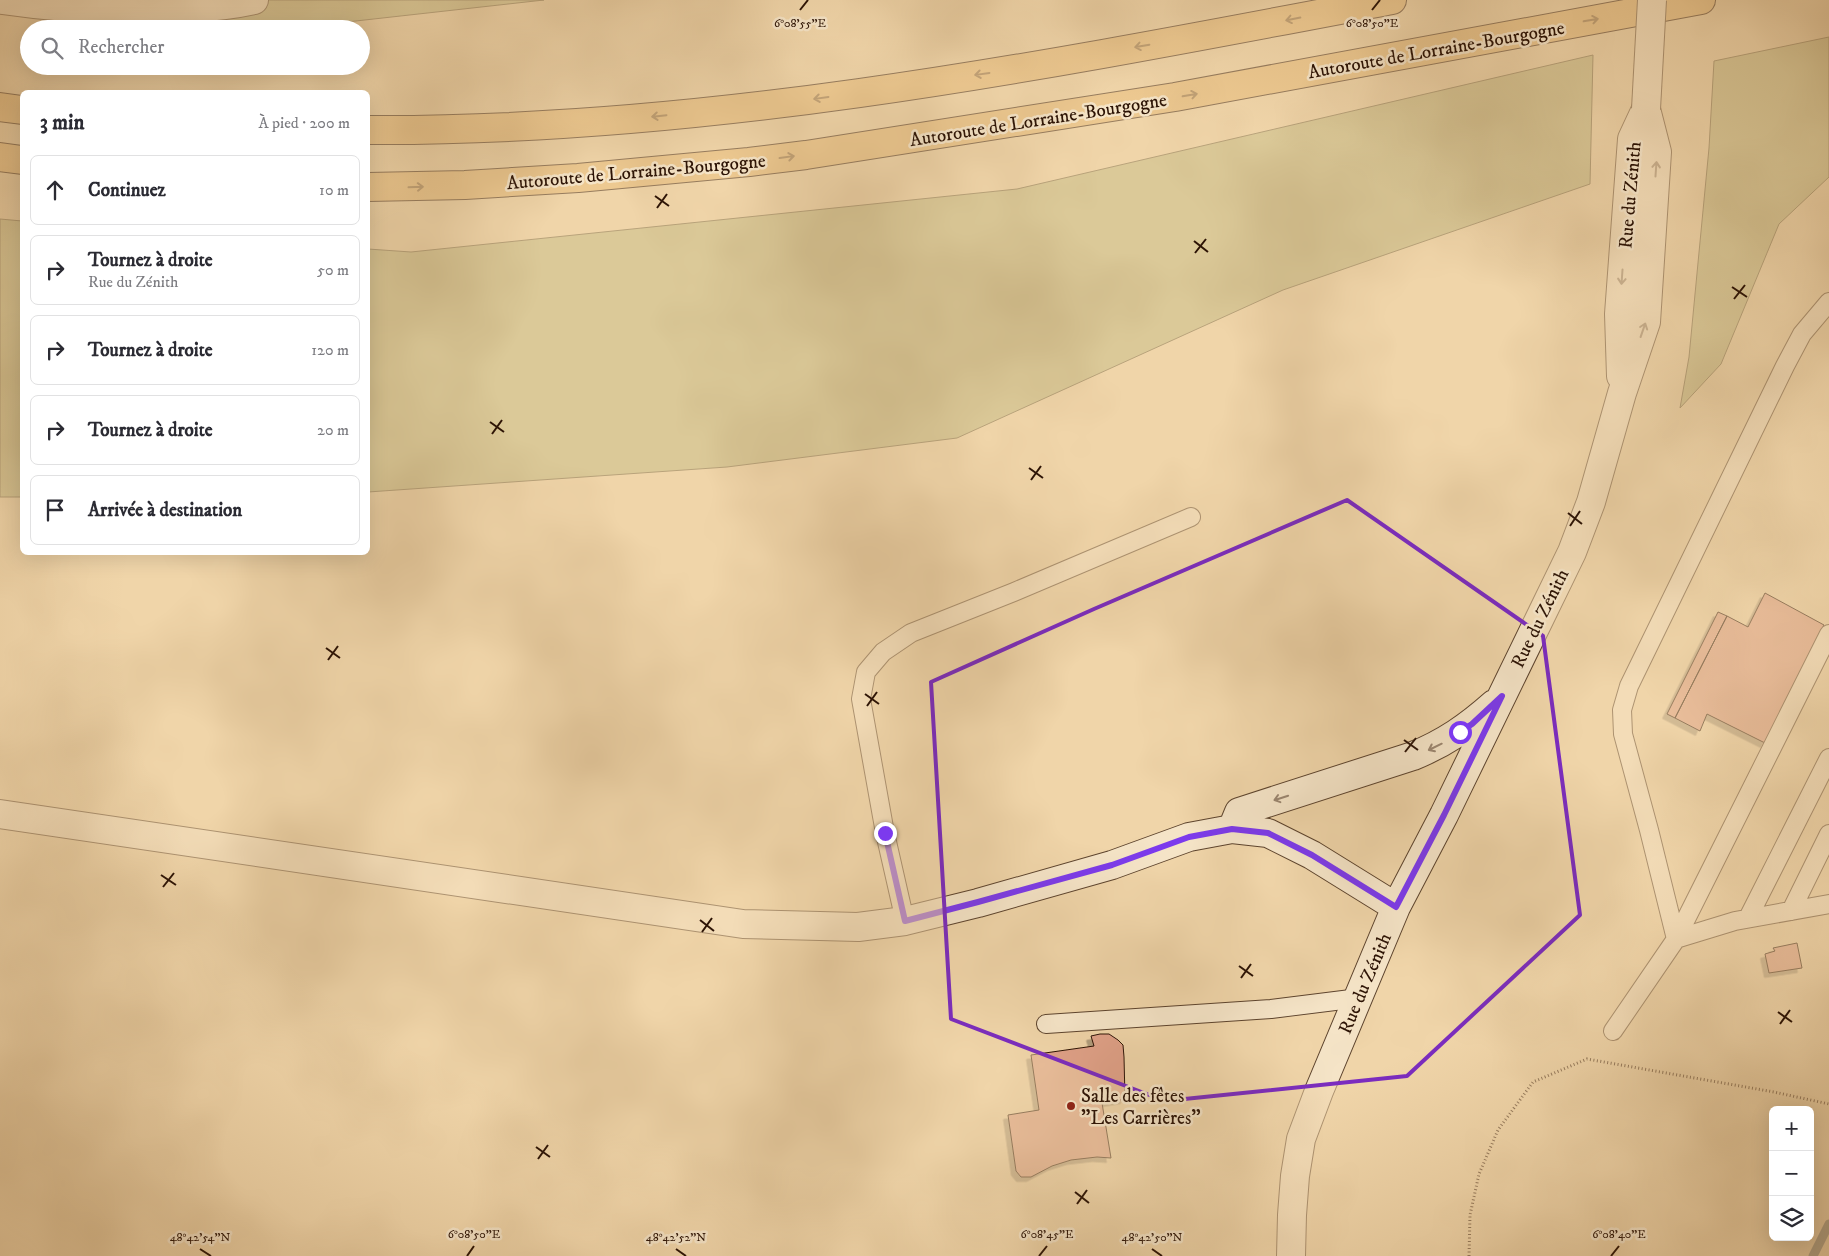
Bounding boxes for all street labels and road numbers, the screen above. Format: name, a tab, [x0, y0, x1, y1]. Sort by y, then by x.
street label: Autoroute de Lorraine-Bourgogne	[1306, 17, 1566, 84]
street label: Autoroute de Lorraine-Bourgogne	[908, 89, 1168, 152]
street label: Rue du Zénith	[1614, 141, 1647, 250]
street label: Autoroute de Lorraine-Bourgogne	[506, 150, 767, 195]
street label: Rue du Zénith	[1506, 565, 1574, 672]
street label: Rue du Zénith	[1334, 930, 1397, 1037]

